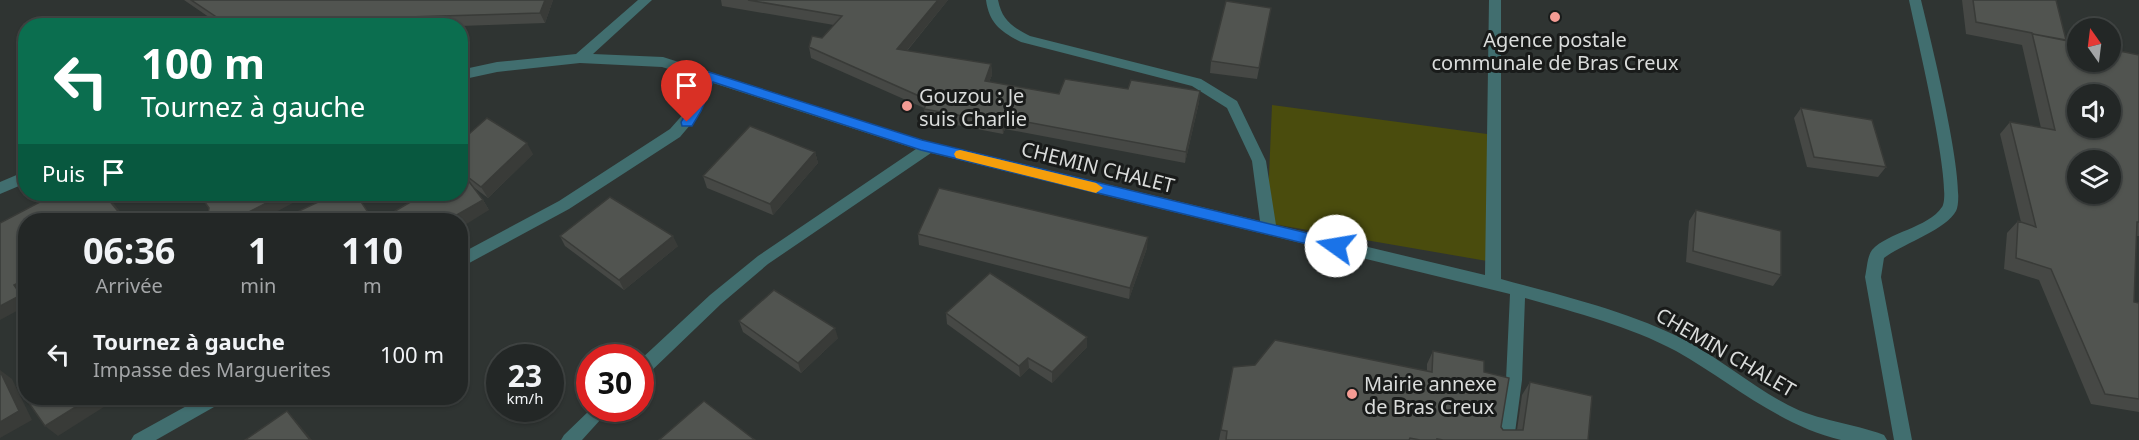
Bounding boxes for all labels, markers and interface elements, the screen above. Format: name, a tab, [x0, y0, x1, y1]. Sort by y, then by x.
marker: Agence postale communale de Bras Creux	[1548, 10, 1562, 24]
north arrow	[2067, 18, 2121, 72]
map controls	[2067, 18, 2121, 204]
place label: Agence postale communale de Bras Creux	[1431, 26, 1679, 76]
text: 100 m	[141, 34, 265, 91]
icon: left	[42, 42, 120, 120]
pin	[661, 60, 712, 122]
icon: arrive	[670, 69, 703, 102]
place label: Gouzou : Je suis Charlie	[919, 82, 1027, 132]
button: sound	[2067, 84, 2121, 138]
text: Tournez à gauche	[141, 88, 365, 125]
marker: Gouzou : Je suis Charlie	[900, 99, 914, 113]
street label: CHEMIN CHALET	[1019, 135, 1177, 199]
button: layers	[2067, 150, 2121, 204]
icon: arrive	[97, 156, 130, 189]
text: Puis	[42, 158, 85, 188]
position arrow	[1304, 214, 1368, 278]
text: 06:36	[83, 226, 175, 275]
text: 1	[248, 226, 269, 275]
text: 110	[341, 226, 403, 275]
text: Arrivée	[96, 272, 163, 299]
text: min	[240, 272, 276, 299]
text: m	[363, 272, 382, 299]
street label: CHEMIN CHALET	[1651, 301, 1801, 403]
text: Tournez à gauche	[93, 326, 285, 356]
icon: left	[42, 338, 75, 371]
text: 100 m	[380, 339, 444, 369]
speed limit sign: 30	[576, 344, 654, 422]
text: 23	[508, 355, 542, 396]
text: Impasse des Marguerites	[93, 356, 331, 383]
place label: Mairie annexe de Bras Creux	[1364, 370, 1497, 420]
marker: Mairie annexe de Bras Creux	[1345, 387, 1359, 401]
text: km/h	[507, 388, 543, 408]

